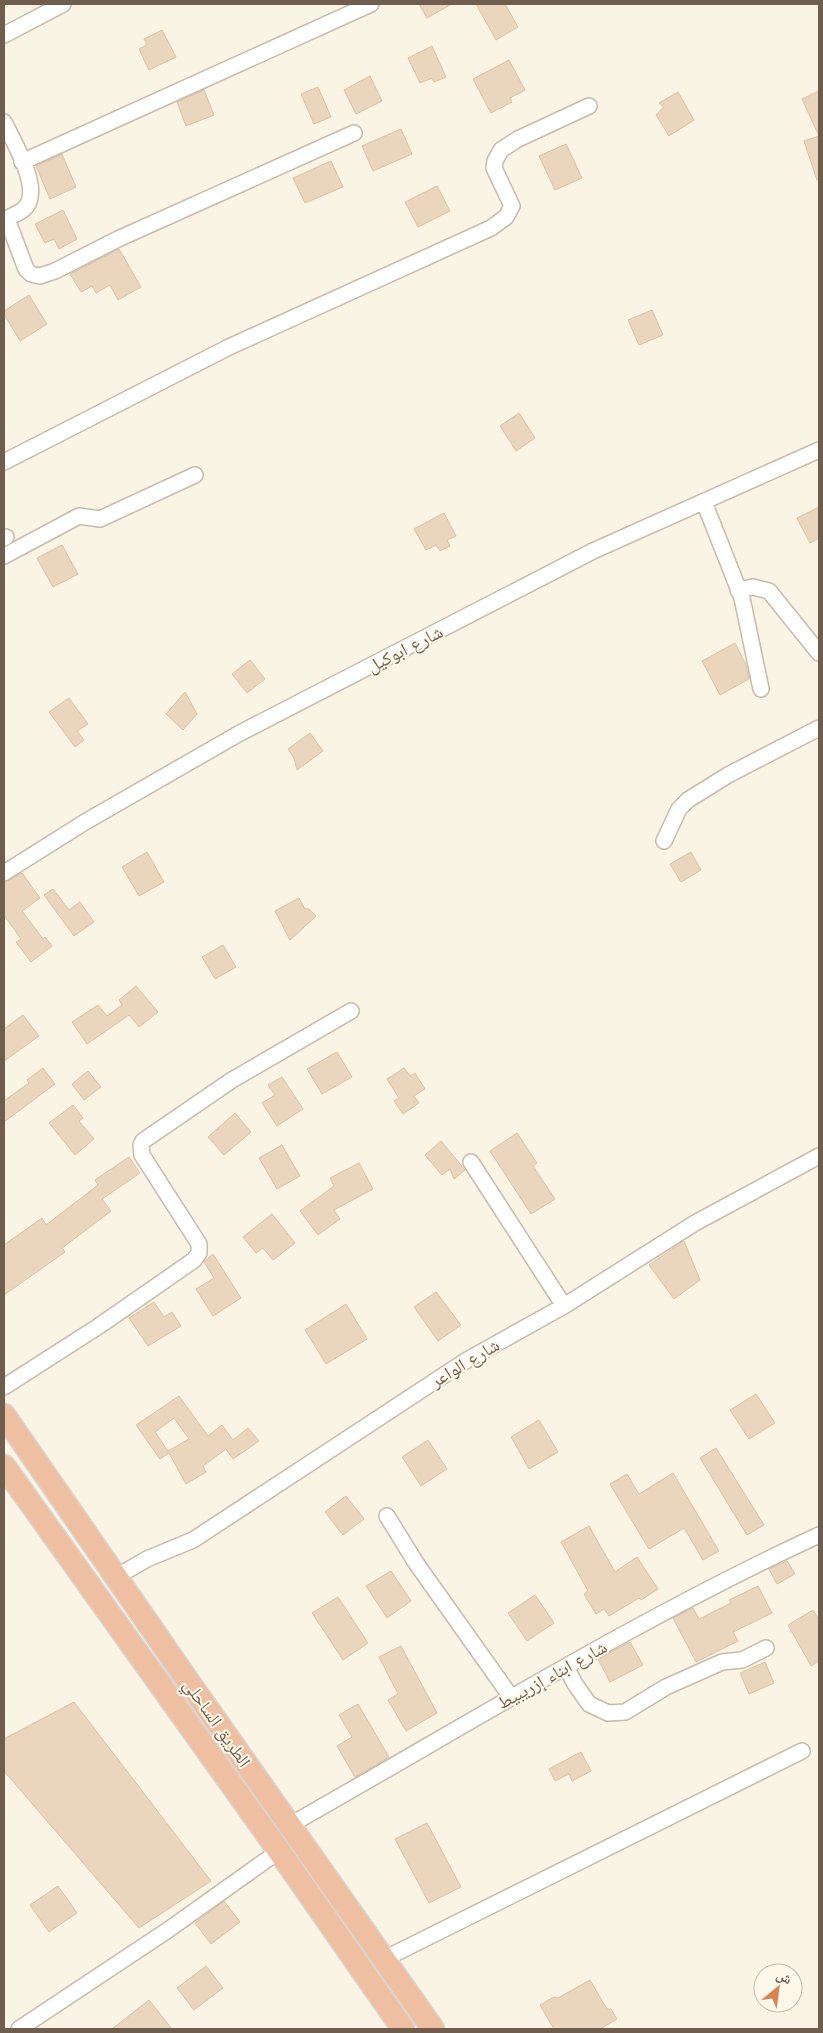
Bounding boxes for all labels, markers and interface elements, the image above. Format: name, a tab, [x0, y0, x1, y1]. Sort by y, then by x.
street label: شارع ابوكيل	[363, 619, 447, 679]
street label: شارع الواعر	[425, 1332, 505, 1394]
street label: شارع ابناء إزريبيط	[492, 1634, 612, 1716]
street label: الطريق الساحلي	[176, 1674, 257, 1773]
north arrow	[753, 1963, 803, 2013]
text: ش	[773, 1964, 796, 1989]

